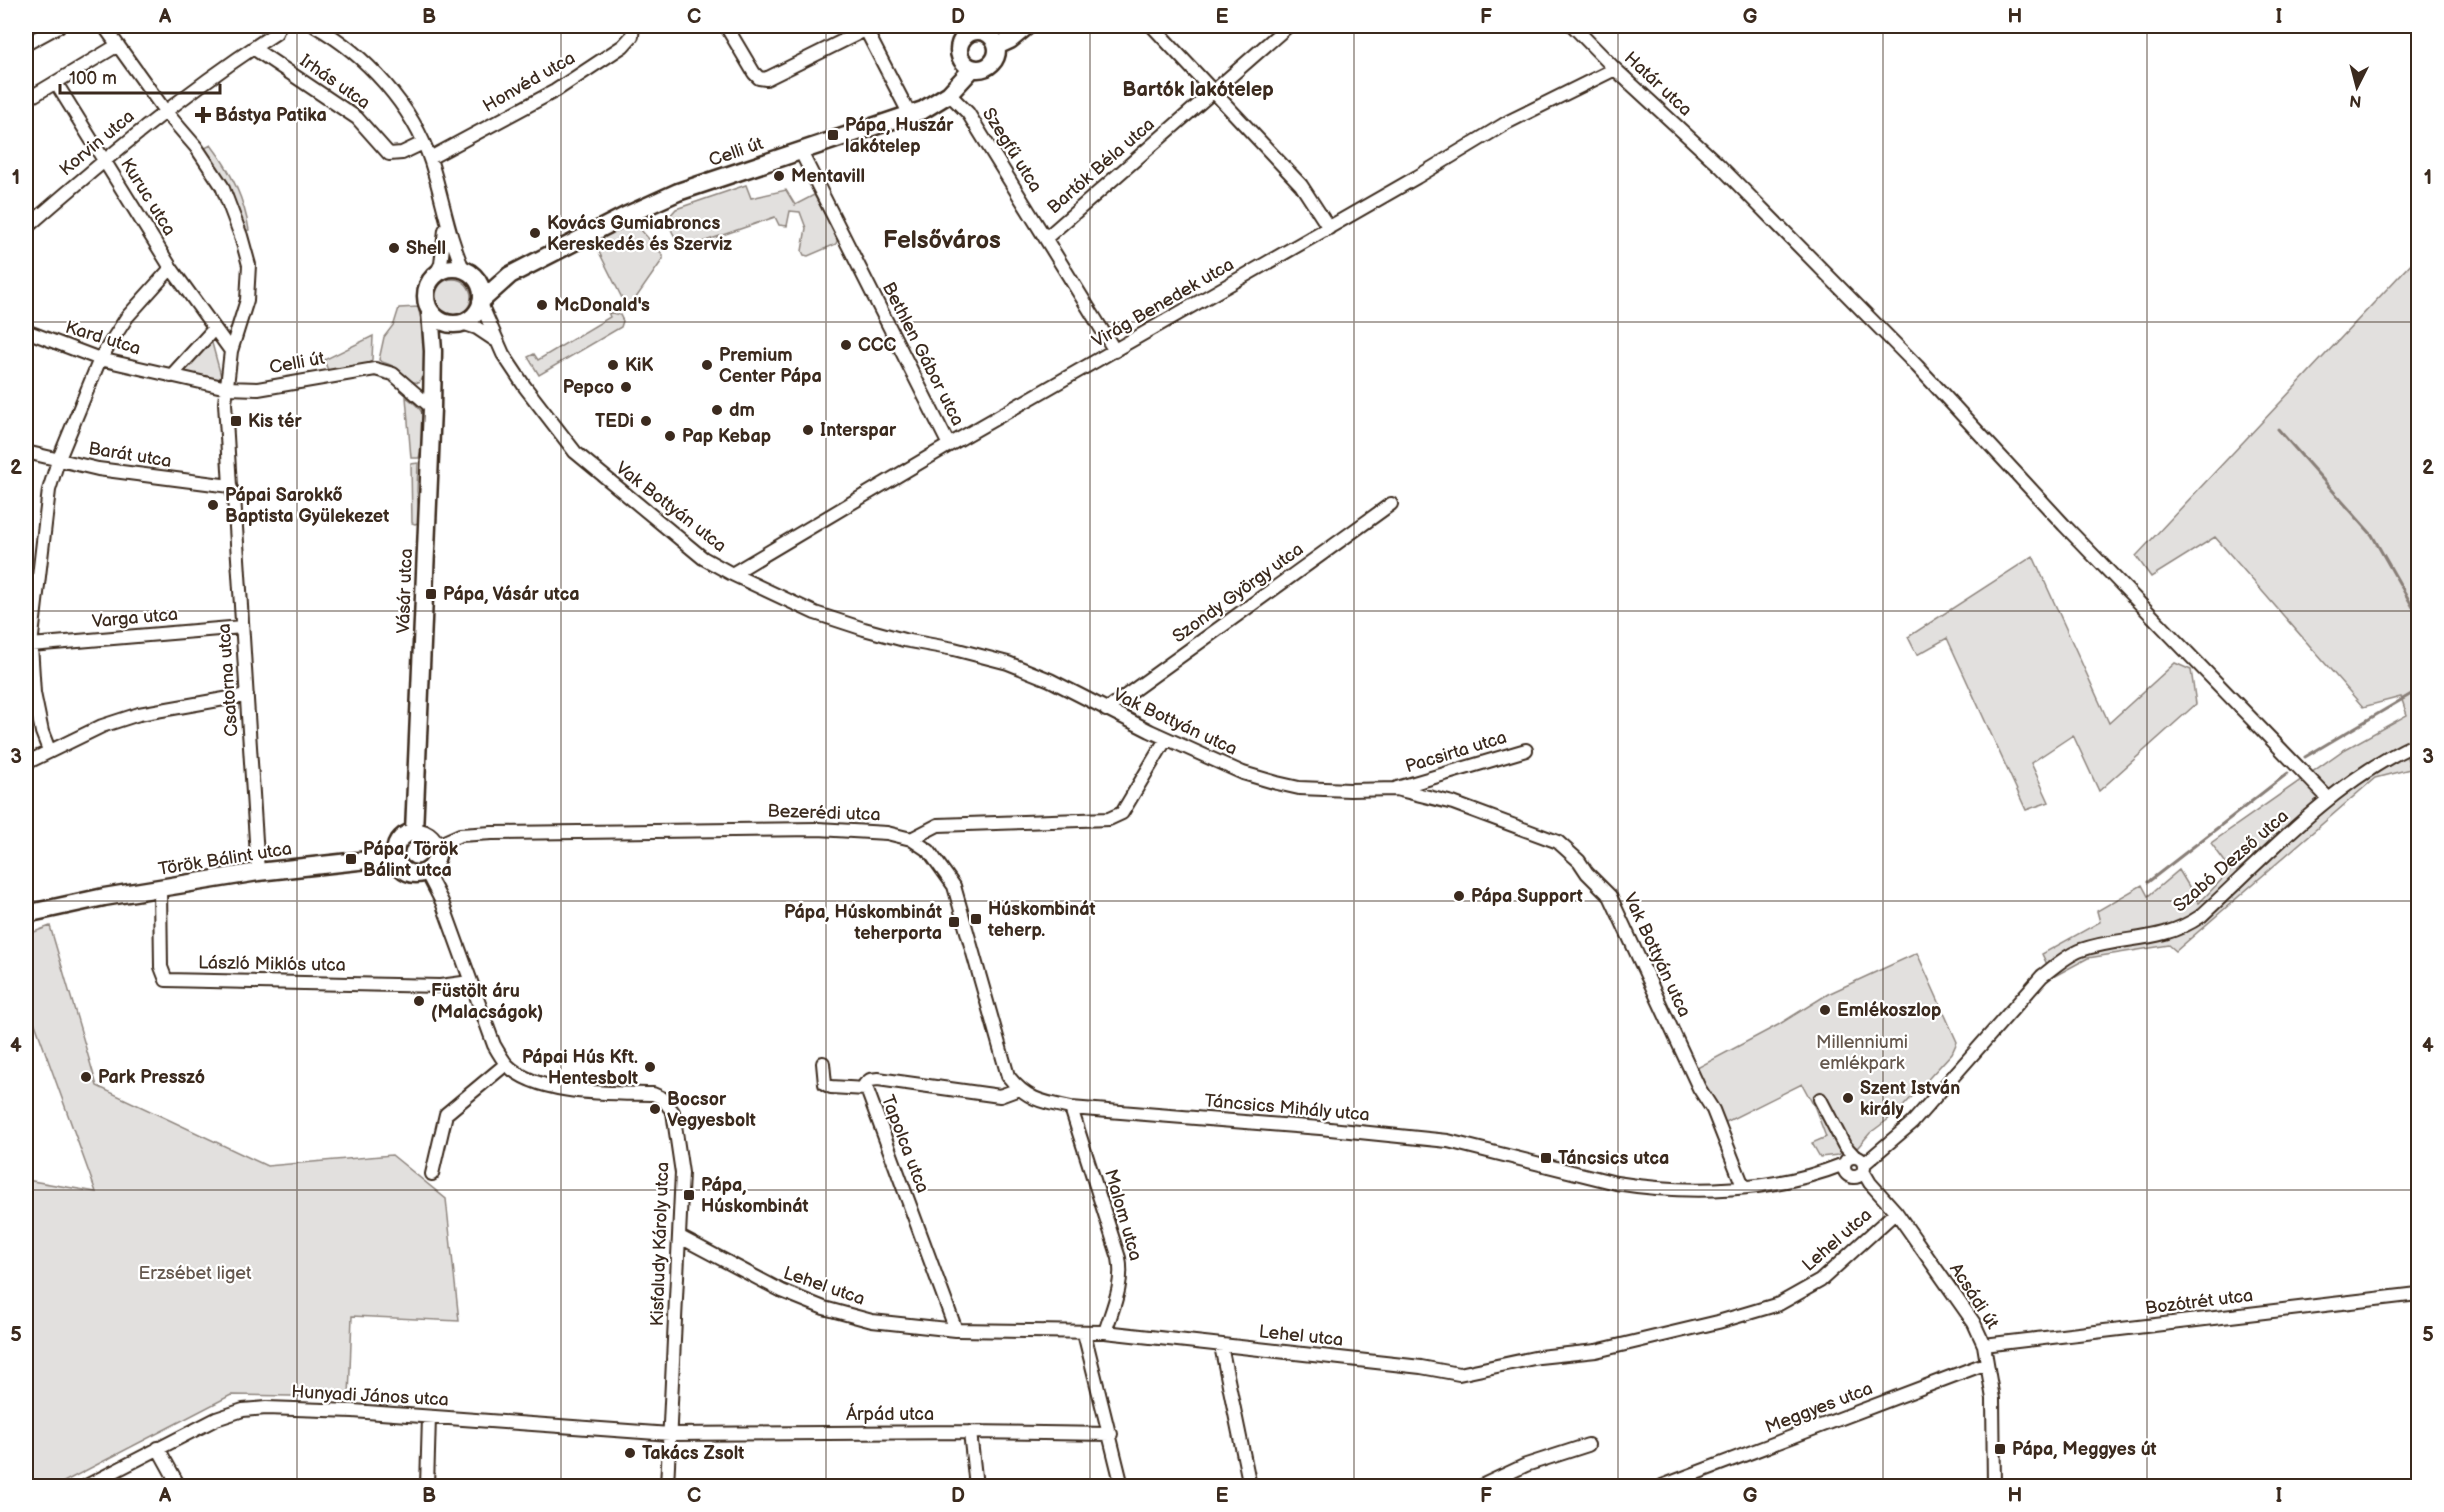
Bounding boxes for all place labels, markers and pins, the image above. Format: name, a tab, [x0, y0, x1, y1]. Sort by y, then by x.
place label: Bástya Patika	[215, 105, 327, 126]
marker: Bástya Patika	[196, 108, 210, 122]
place label: Pápa, Huszár lakótelep	[845, 115, 954, 157]
marker: Pápa, Huszár lakótelep	[826, 128, 840, 142]
place label: Mentavill	[791, 166, 865, 187]
marker: Mentavill	[772, 169, 786, 183]
place label: Kovács Gumiabroncs Kereskedés és Szerviz	[547, 213, 732, 255]
marker: Kovács Gumiabroncs Kereskedés és Szerviz	[528, 226, 542, 240]
place label: Shell	[406, 238, 446, 259]
marker: Shell	[387, 241, 401, 255]
place label: McDonald's	[554, 295, 650, 316]
marker: McDonald's	[535, 298, 549, 312]
place label: CCC	[858, 335, 897, 356]
marker: CCC	[839, 338, 853, 352]
place label: Premium Center Pápa	[719, 345, 822, 387]
place label: KiK	[625, 355, 654, 376]
marker: KiK	[606, 358, 620, 372]
marker: Premium Center Pápa	[700, 358, 714, 372]
place label: Pepco	[563, 377, 614, 398]
marker: Pepco	[619, 380, 633, 394]
place label: dm	[729, 400, 755, 421]
marker: dm	[710, 403, 724, 417]
place label: Kis tér	[248, 411, 302, 432]
place label: TEDi	[595, 411, 634, 432]
marker: Kis tér	[229, 414, 243, 428]
marker: TEDi	[639, 414, 653, 428]
place label: Interspar	[820, 420, 897, 441]
marker: Interspar	[801, 423, 815, 437]
place label: Pap Kebap	[682, 426, 771, 447]
marker: Pap Kebap	[663, 429, 677, 443]
place label: Pápai Sarokkő Baptista Gyülekezet	[225, 485, 389, 527]
marker: Pápai Sarokkő Baptista Gyülekezet	[206, 498, 220, 512]
place label: Pápa, Vásár utca	[443, 584, 580, 605]
marker: Pápa, Vásár utca	[424, 587, 438, 601]
place label: Pápa, Török Bálint utca	[363, 839, 459, 881]
marker: Pápa, Török Bálint utca	[344, 852, 358, 866]
place label: Pápa Support	[1471, 886, 1583, 907]
marker: Pápa Support	[1452, 889, 1466, 903]
place label: Húskombinát teherp.	[987, 899, 1096, 941]
place label: Pápa, Húskombinát teherporta	[784, 902, 942, 944]
marker: Húskombinát teherp.	[969, 912, 983, 926]
marker: Pápa, Húskombinát teherporta	[947, 915, 961, 929]
place label: Füstölt áru (Malacságok)	[431, 981, 543, 1023]
marker: Füstölt áru (Malacságok)	[412, 994, 426, 1008]
place label: Emlékoszlop	[1837, 1000, 1941, 1021]
marker: Emlékoszlop	[1818, 1003, 1832, 1017]
place label: Pápai Hús Kft. Hentesbolt	[522, 1047, 638, 1089]
marker: Pápai Hús Kft. Hentesbolt	[643, 1060, 657, 1074]
place label: Park Presszó	[98, 1067, 205, 1088]
marker: Park Presszó	[79, 1070, 93, 1084]
place label: Szent István király	[1860, 1078, 1960, 1120]
place label: Bocsor Vegyesbolt	[667, 1089, 756, 1131]
marker: Szent István király	[1841, 1091, 1855, 1105]
marker: Bocsor Vegyesbolt	[648, 1102, 662, 1116]
place label: Táncsics utca	[1558, 1148, 1669, 1169]
marker: Táncsics utca	[1539, 1151, 1553, 1165]
place label: Pápa, Húskombinát	[701, 1175, 809, 1217]
marker: Pápa, Húskombinát	[682, 1188, 696, 1202]
place label: Pápa, Meggyes út	[2012, 1439, 2157, 1460]
marker: Pápa, Meggyes út	[1993, 1442, 2007, 1456]
place label: Takács Zsolt	[642, 1443, 744, 1464]
marker: Takács Zsolt	[623, 1446, 637, 1460]

